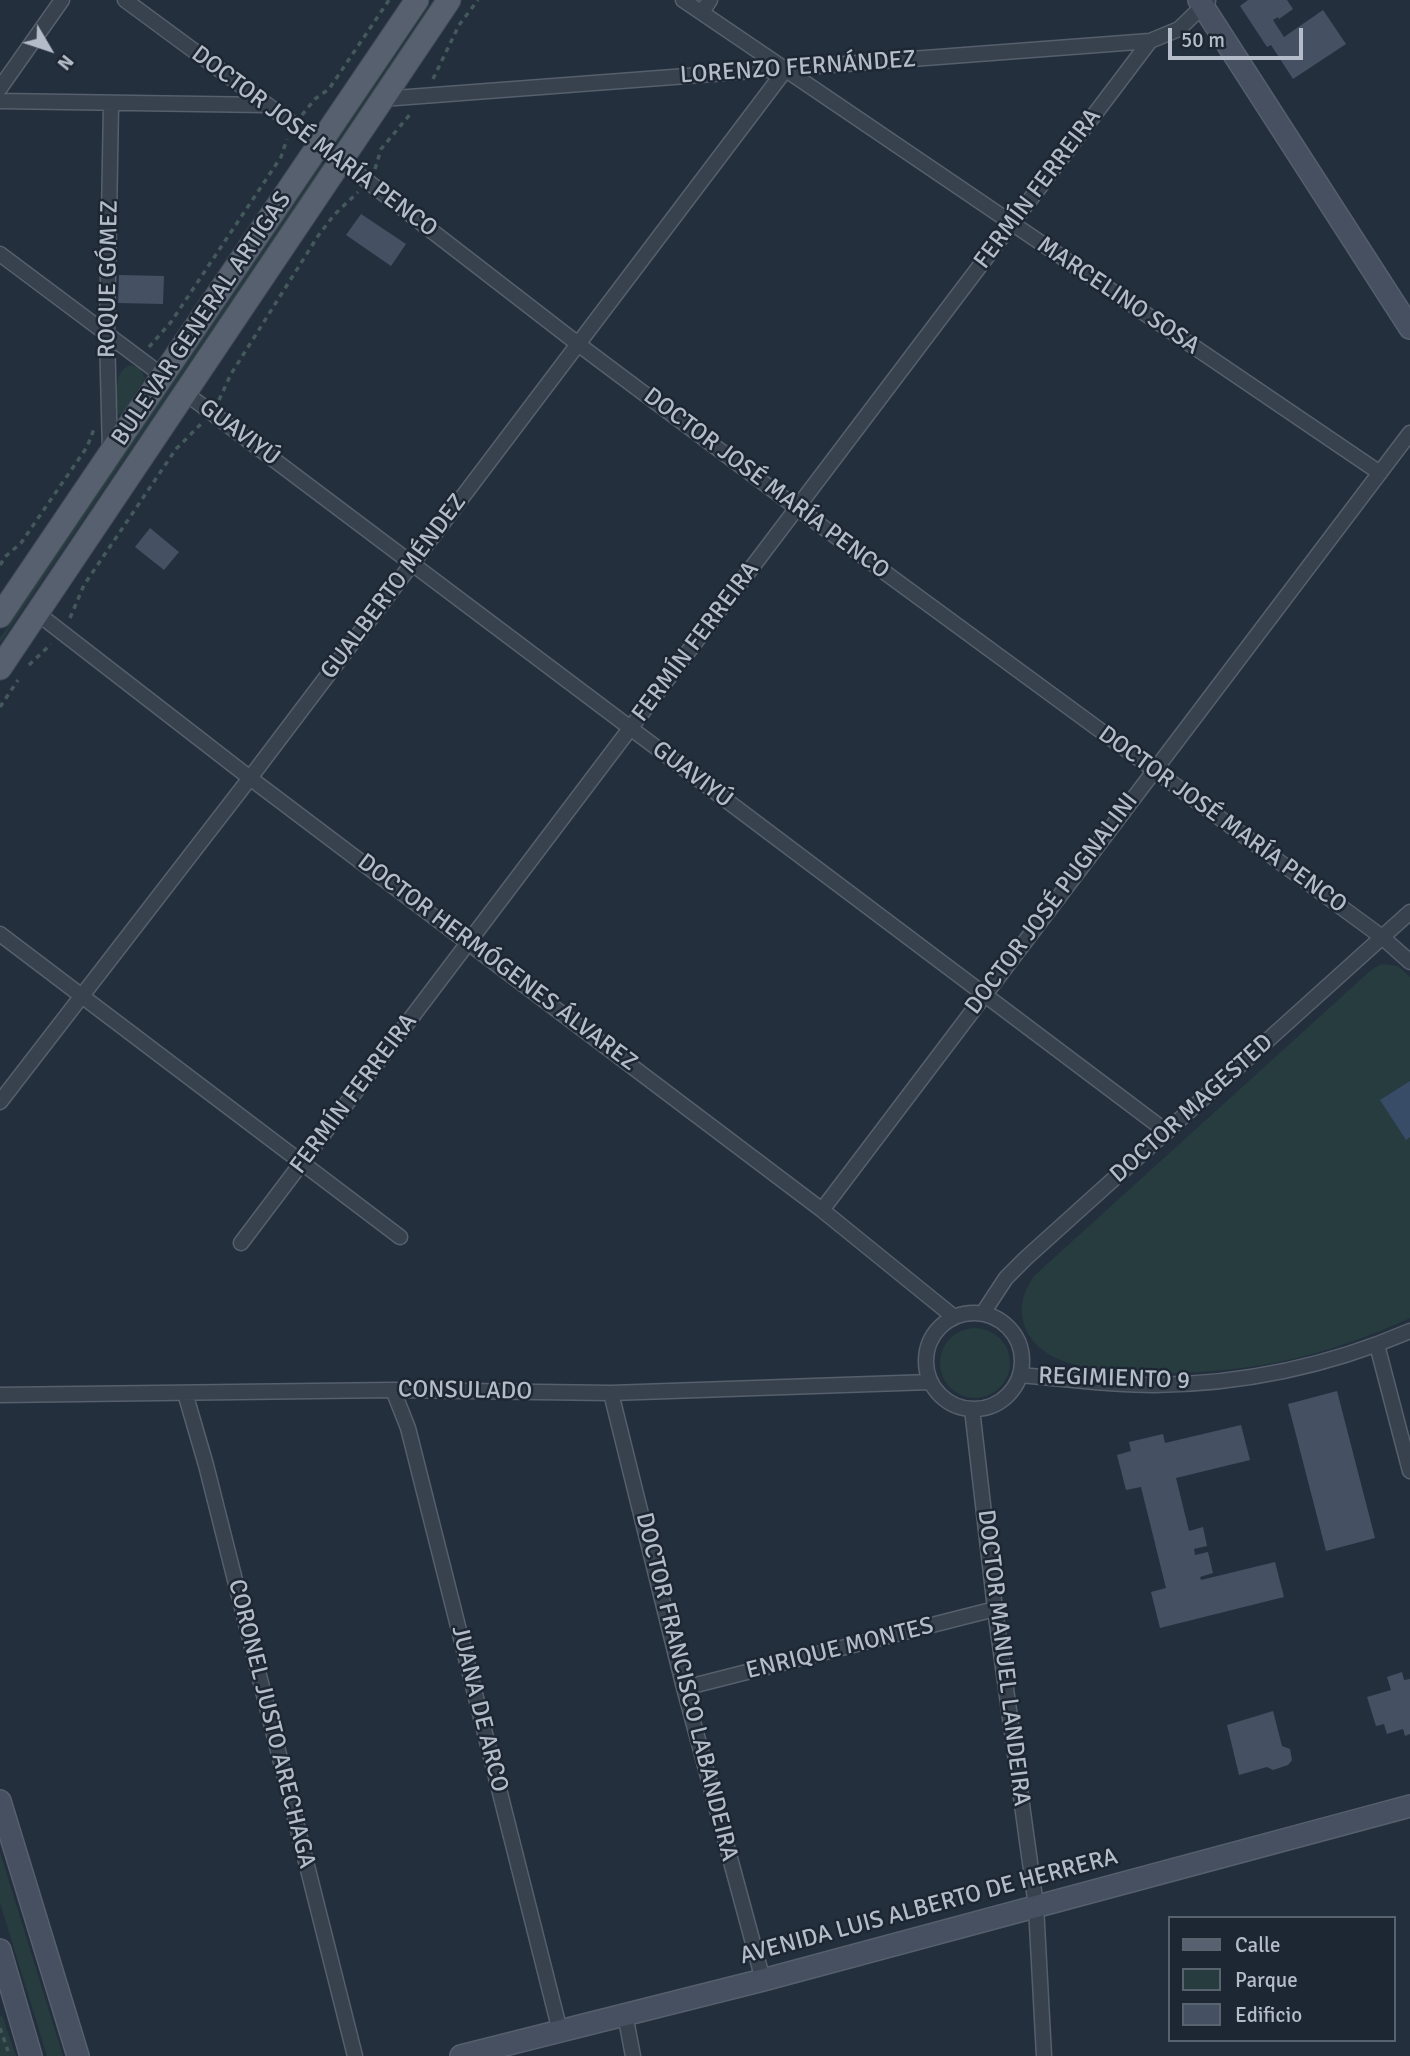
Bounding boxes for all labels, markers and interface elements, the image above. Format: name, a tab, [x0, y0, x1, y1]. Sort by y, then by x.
north arrow	[14, 14, 84, 84]
scale bar	[1172, 14, 1307, 58]
text: 50 m	[1181, 27, 1225, 53]
street label: DOCTOR JOSÉ MARÍA PENCO	[186, 40, 442, 244]
street label: LORENZO FERNÁNDEZ	[679, 45, 917, 91]
text: N	[52, 50, 79, 75]
street label: FERMÍN FERREIRA	[968, 103, 1108, 275]
street label: BULEVAR GENERAL ARTIGAS	[106, 187, 298, 451]
street label: ROQUE GÓMEZ	[93, 200, 125, 358]
street label: MARCELINO SOSA	[1031, 231, 1205, 361]
street label: DOCTOR JOSÉ MARÍA PENCO	[638, 382, 894, 586]
street label: GUAVIYÚ	[193, 393, 285, 473]
street label: GUALBERTO MÉNDEZ	[315, 489, 473, 685]
street label: FERMÍN FERREIRA	[626, 556, 766, 728]
street label: DOCTOR JOSÉ MARÍA PENCO	[1092, 720, 1352, 920]
street label: GUAVIYÚ	[646, 735, 738, 815]
street label: DOCTOR JOSÉ PUGNALINI	[959, 788, 1145, 1020]
street label: DOCTOR HERMÓGENES ÁLVAREZ	[351, 848, 643, 1078]
street label: FERMÍN FERREIRA	[284, 1008, 424, 1180]
street label: DOCTOR MAGESTED	[1105, 1028, 1279, 1190]
street label: REGIMIENTO 9	[1038, 1362, 1190, 1396]
street label: CONSULADO	[398, 1375, 532, 1407]
street label: DOCTOR MANUEL LANDEIRA	[971, 1508, 1035, 1808]
street label: DOCTOR FRANCISCO LABANDEIRA	[629, 1510, 743, 1864]
street label: CORONEL JUSTO ARECHAGA	[221, 1577, 321, 1871]
street label: ENRIQUE MONTES	[743, 1612, 937, 1686]
street label: JUANA DE ARCO	[444, 1623, 514, 1795]
street label: AVENIDA LUIS ALBERTO DE HERRERA	[737, 1843, 1121, 1971]
legend	[1168, 1916, 1396, 2042]
text: Calle	[1235, 1932, 1281, 1958]
text: Parque	[1235, 1967, 1298, 1993]
text: Edificio	[1235, 2002, 1302, 2028]

